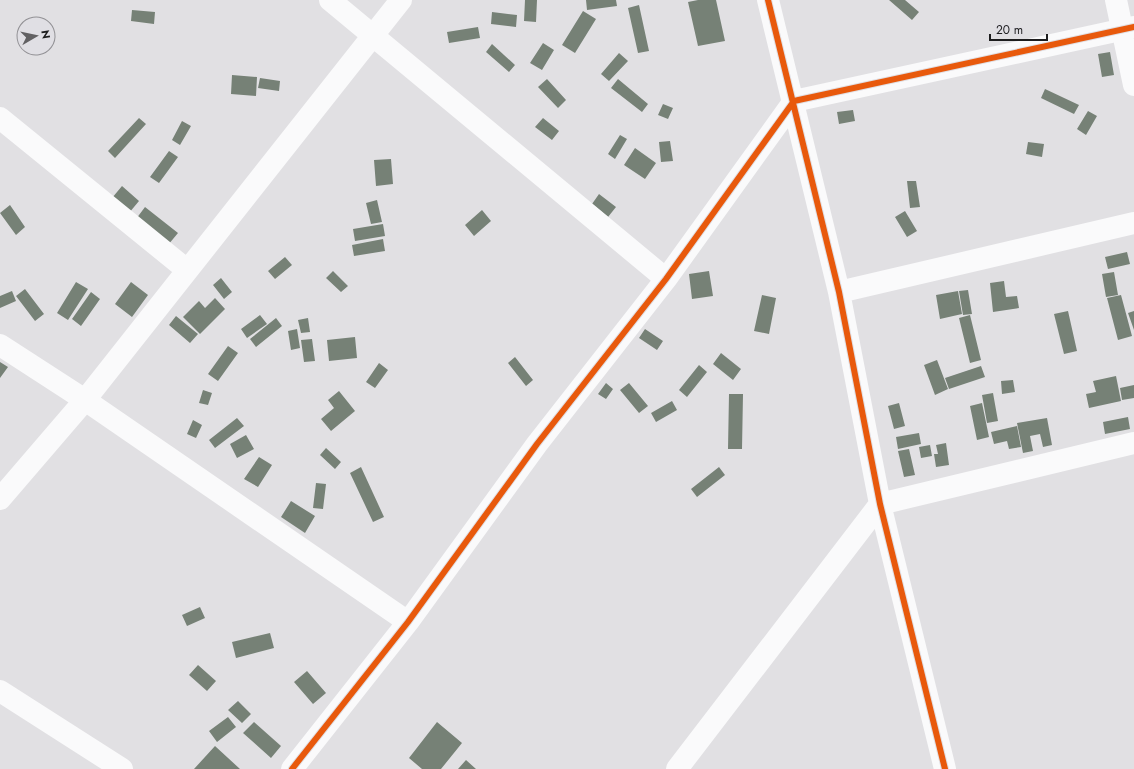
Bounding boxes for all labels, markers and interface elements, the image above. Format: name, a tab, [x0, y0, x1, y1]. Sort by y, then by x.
north arrow	[16, 16, 56, 56]
scale bar	[990, 16, 1047, 42]
text: 20 m	[996, 21, 1023, 39]
text: N	[37, 29, 54, 40]

